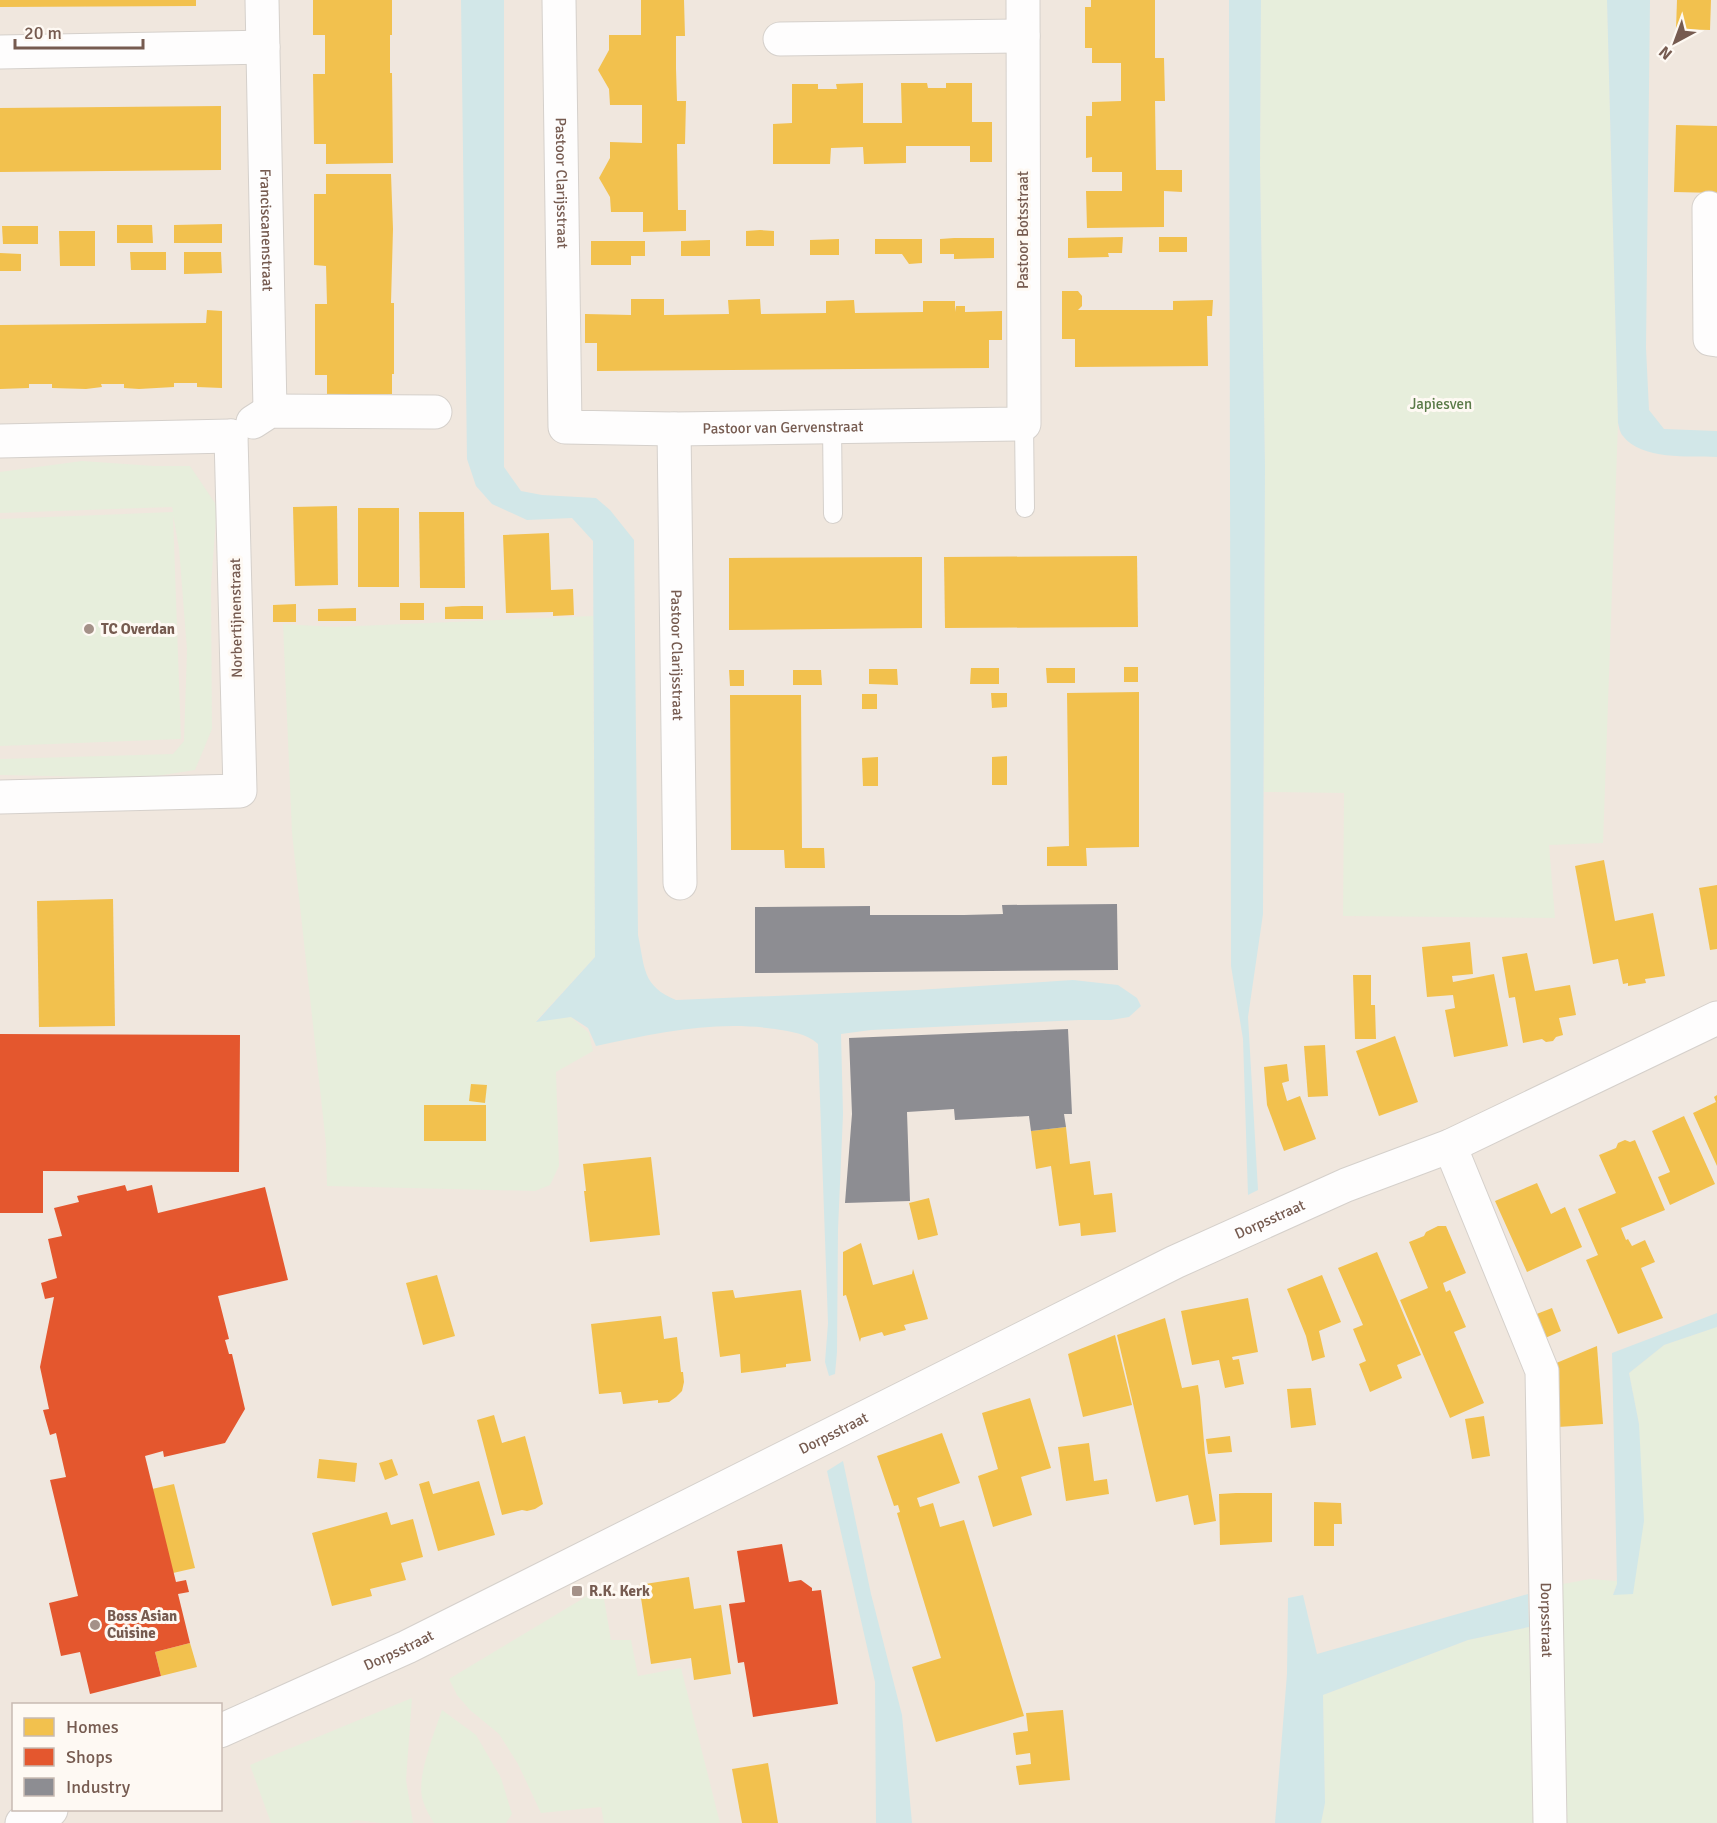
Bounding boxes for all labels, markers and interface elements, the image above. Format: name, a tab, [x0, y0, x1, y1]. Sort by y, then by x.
scale bar	[15, 12, 142, 50]
north arrow	[1645, 12, 1705, 72]
text: 20 m	[24, 22, 62, 44]
text: N	[1655, 41, 1677, 64]
street label: Pastoor Clarijsstraat	[552, 117, 571, 249]
street label: Franciscanenstraat	[256, 168, 277, 291]
street label: Pastoor Botsstraat	[1014, 171, 1032, 289]
park label: Japiesven	[1410, 395, 1472, 413]
street label: Pastoor van Gervenstraat	[702, 417, 863, 438]
street label: Norbertijnenstraat	[226, 558, 246, 678]
street label: Pastoor Clarijsstraat	[667, 589, 687, 721]
place label: TC Overdan	[101, 620, 175, 638]
marker: TC Overdan	[82, 622, 96, 636]
street label: Dorpsstraat	[1232, 1196, 1308, 1243]
street label: Dorpsstraat	[796, 1408, 871, 1458]
place label: R.K. Kerk	[589, 1582, 650, 1600]
street label: Dorpsstraat	[1537, 1582, 1556, 1658]
marker: R.K. Kerk	[570, 1584, 584, 1598]
place label: Boss Asian Cuisine	[107, 1607, 177, 1642]
marker: Boss Asian Cuisine	[88, 1618, 102, 1632]
street label: Dorpsstraat	[361, 1626, 437, 1674]
legend	[12, 1703, 222, 1811]
text: Homes	[66, 1716, 119, 1738]
text: Shops	[66, 1746, 113, 1768]
text: Industry	[66, 1776, 131, 1798]

